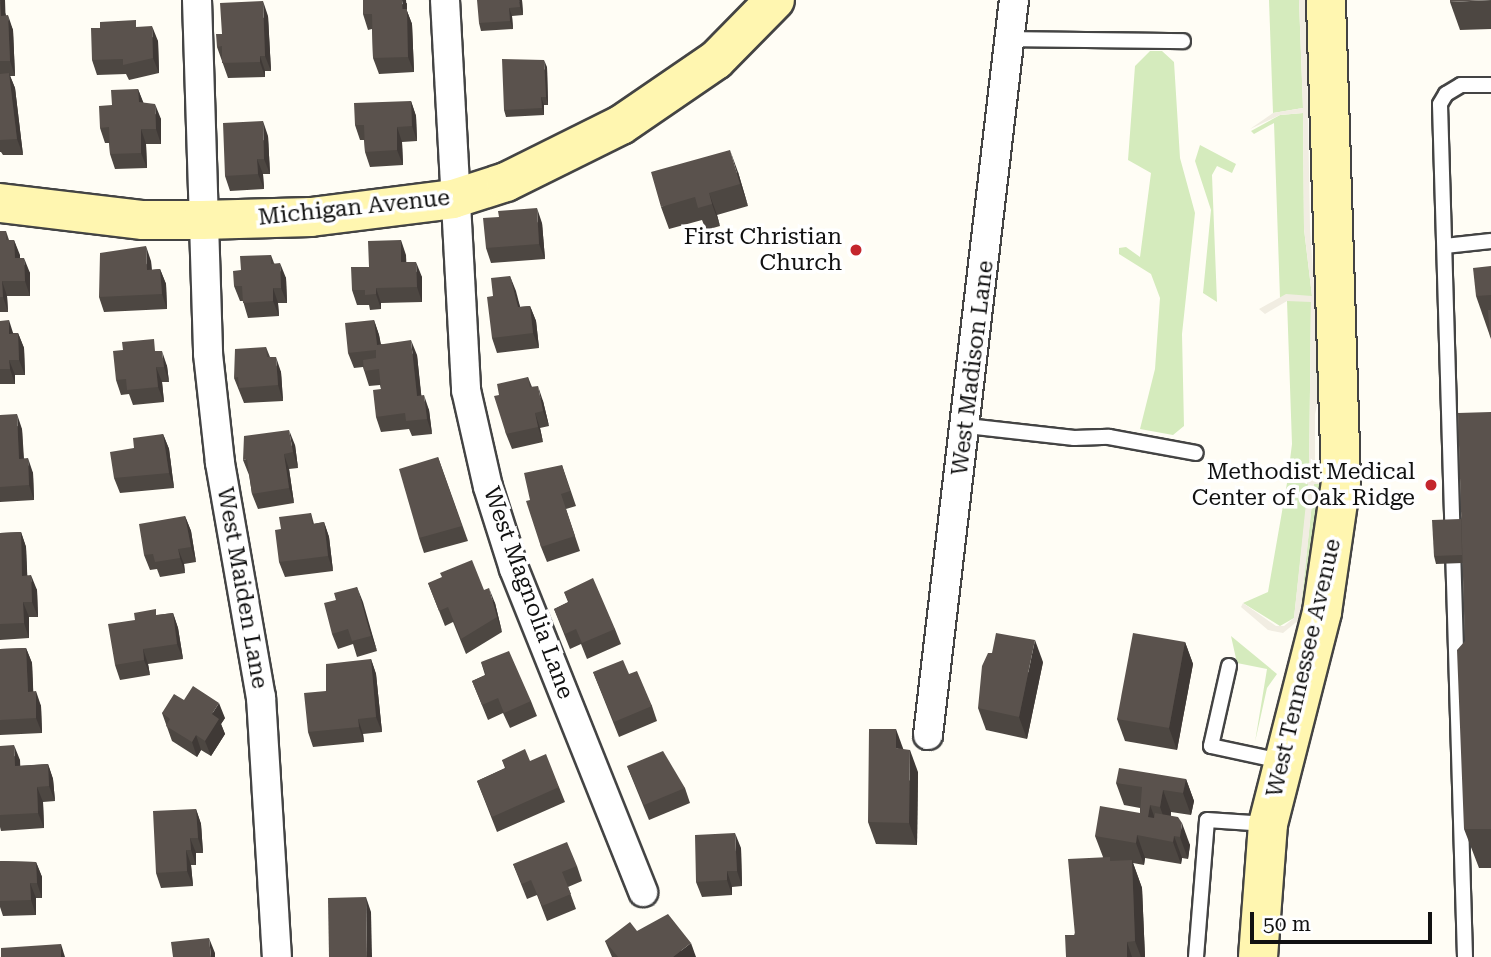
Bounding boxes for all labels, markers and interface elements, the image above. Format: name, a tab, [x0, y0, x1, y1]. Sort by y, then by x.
street label: Michigan Avenue	[257, 184, 451, 232]
place label: First Christian Church	[684, 223, 842, 277]
marker: First Christian Church	[848, 242, 864, 258]
street label: West Madison Lane	[946, 259, 1000, 477]
place label: Methodist Medical Center of Oak Ridge	[1192, 458, 1415, 512]
marker: Methodist Medical Center of Oak Ridge	[1421, 475, 1441, 495]
street label: West Magnolia Lane	[477, 483, 579, 703]
street label: West Maiden Lane	[211, 485, 273, 691]
street label: West Tennessee Avenue	[1261, 536, 1347, 800]
scale bar	[1253, 898, 1435, 942]
text: 50 m	[1263, 912, 1311, 936]

